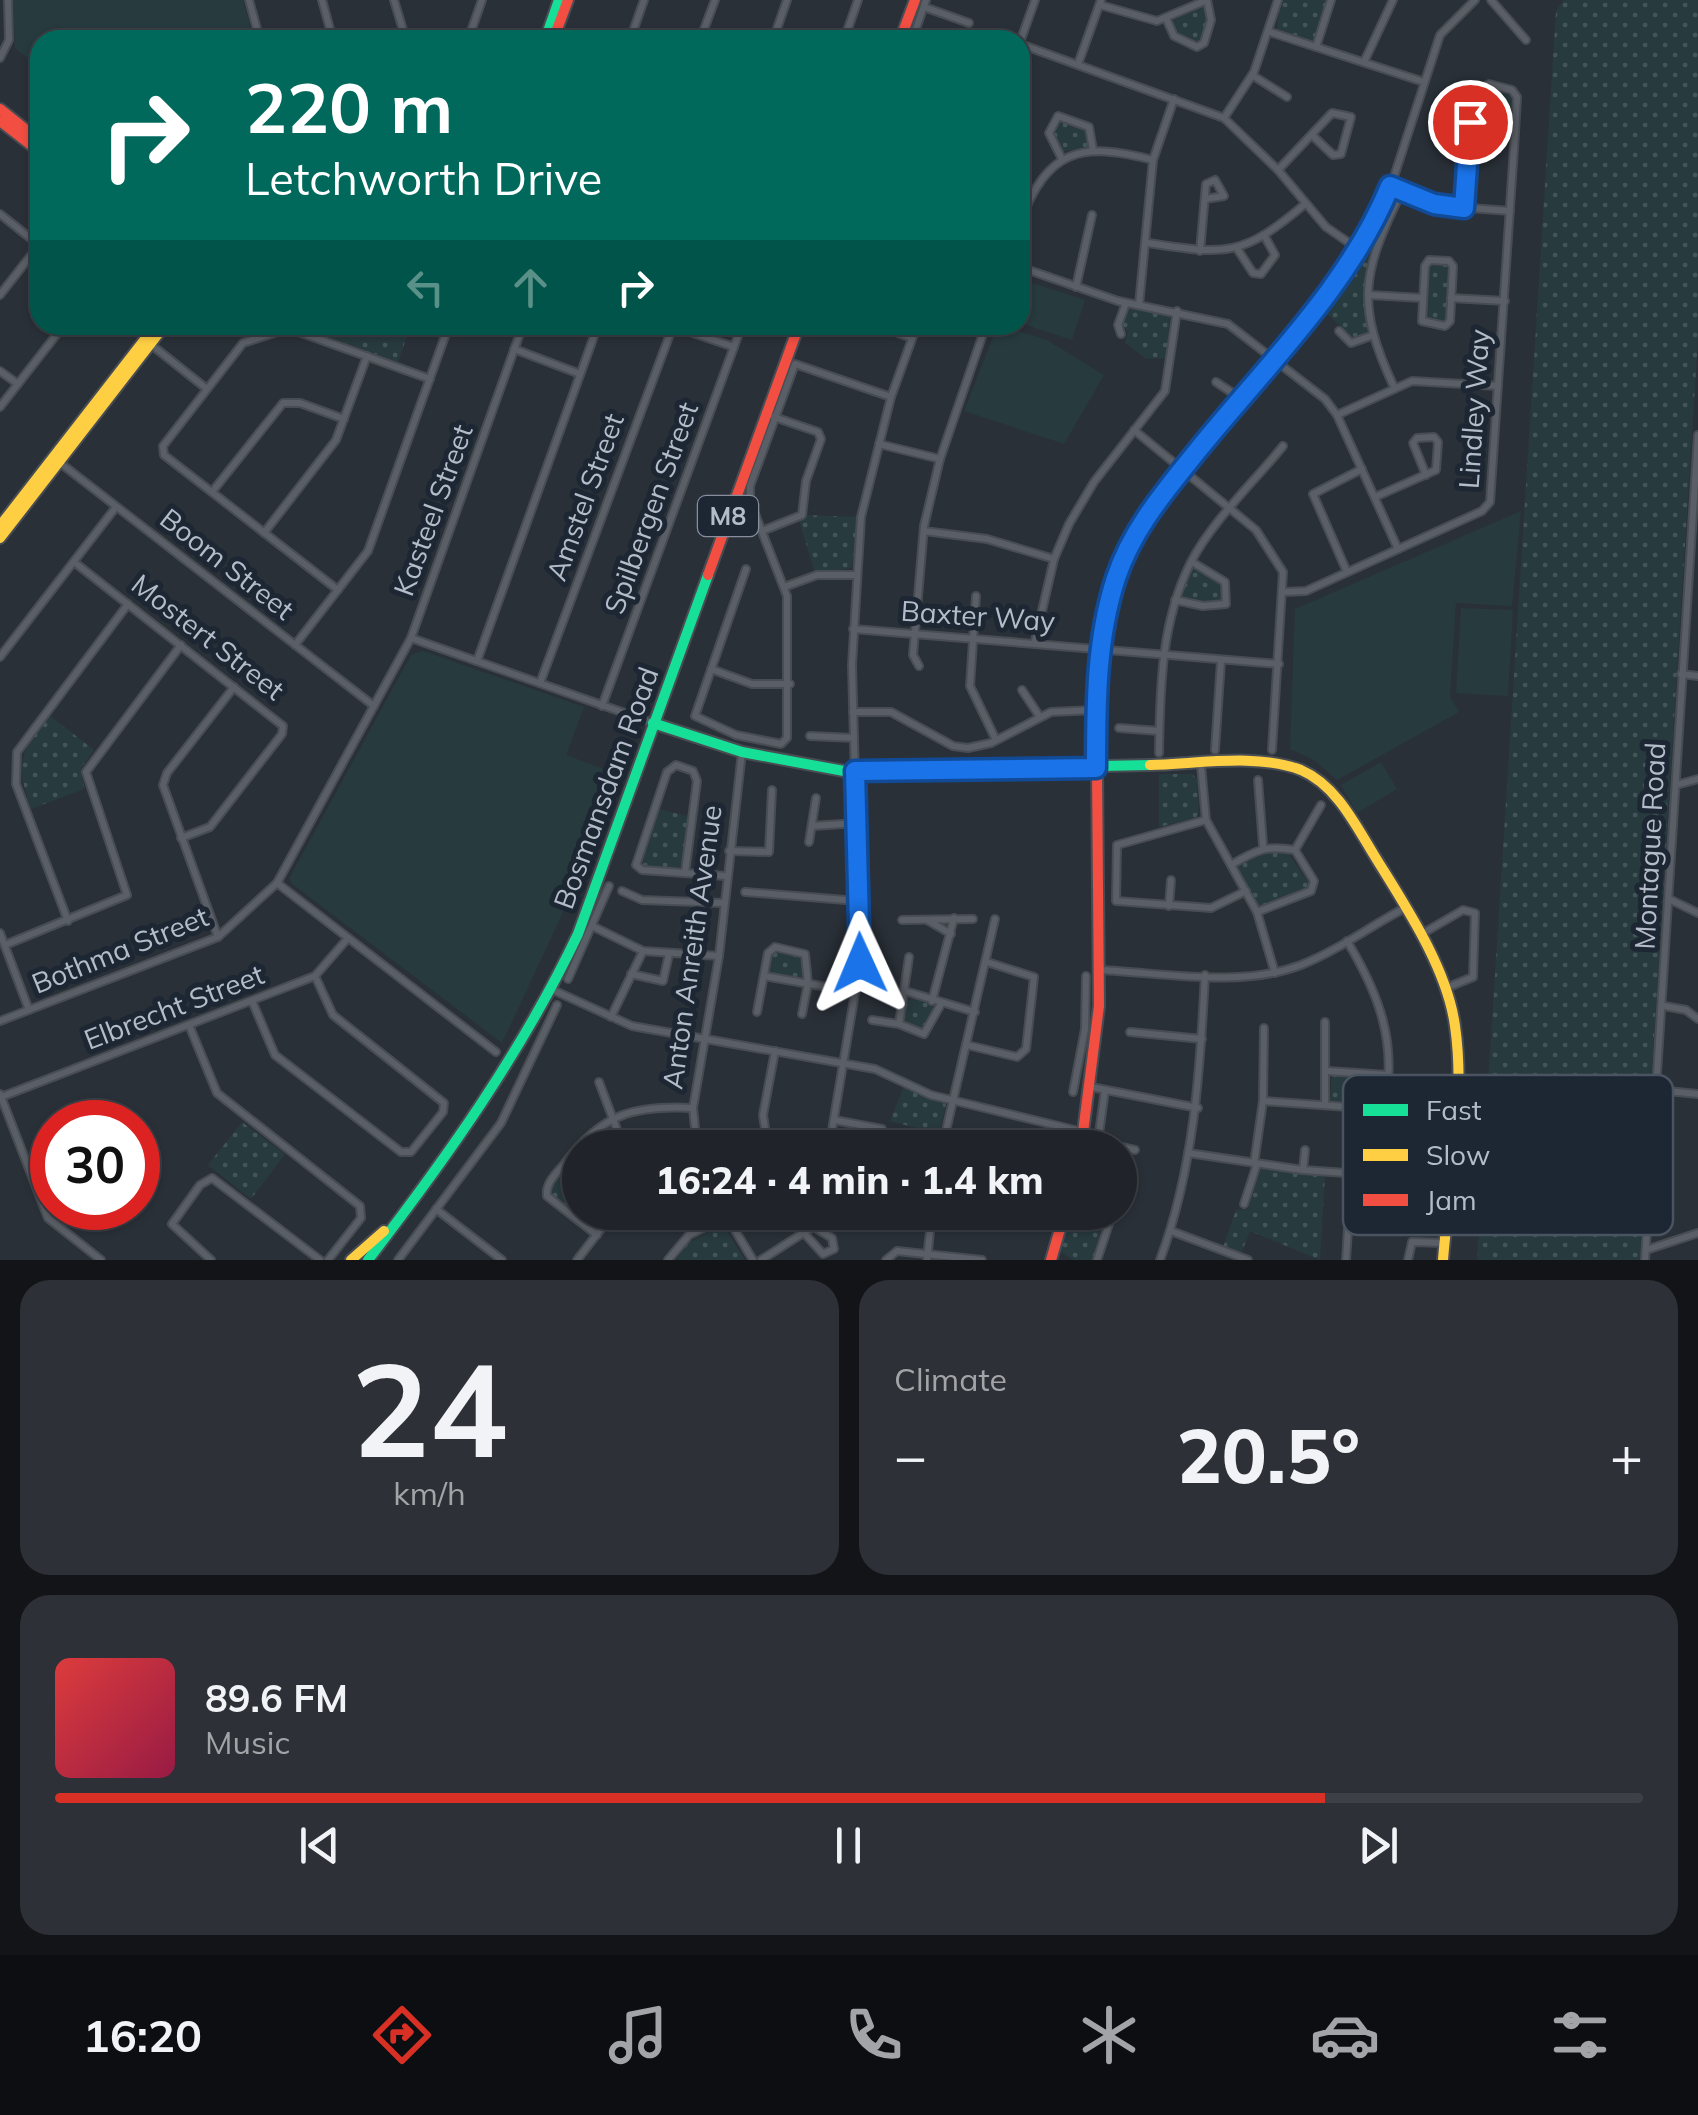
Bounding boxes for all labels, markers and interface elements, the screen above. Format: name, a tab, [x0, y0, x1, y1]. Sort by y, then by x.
text: 220 m	[245, 63, 453, 151]
icon: right	[80, 70, 210, 200]
pin	[1428, 80, 1513, 165]
icon: arrive	[1443, 95, 1498, 150]
text: Letchworth Drive	[245, 150, 602, 206]
icon: left	[398, 260, 453, 315]
icon: ahead	[503, 260, 558, 315]
icon: right	[608, 260, 663, 315]
street label: Lindley Way	[1450, 328, 1497, 490]
street label: Spilbergen Street	[596, 397, 705, 619]
street label: Amstel Street	[538, 408, 631, 585]
street label: Kasteel Street	[385, 419, 480, 600]
road number: M8	[698, 496, 758, 536]
street label: Boom Street	[153, 500, 301, 627]
street label: Mostert Street	[125, 566, 292, 707]
street label: Baxter Way	[900, 593, 1056, 638]
street label: Bosmansdam Road	[546, 662, 666, 914]
street label: Montague Road	[1627, 742, 1672, 950]
street label: Anton Anreith Avenue	[654, 803, 729, 1091]
street label: Bothma Street	[26, 898, 213, 1001]
position arrow	[808, 911, 912, 1015]
street label: Elbrecht Street	[79, 956, 269, 1057]
legend	[1343, 1075, 1673, 1235]
text: Fast	[1426, 1092, 1482, 1127]
speed limit sign: 30	[30, 1100, 160, 1230]
text: Slow	[1426, 1137, 1490, 1172]
text: 16:24 · 4 min · 1.4 km	[655, 1156, 1044, 1204]
text: Jam	[1426, 1182, 1477, 1217]
text: 24	[351, 1326, 508, 1490]
text: Climate	[894, 1359, 1007, 1399]
text: 20.5°	[1177, 1408, 1360, 1502]
text: −	[894, 1421, 927, 1490]
text: +	[1610, 1421, 1643, 1490]
text: km/h	[393, 1473, 466, 1513]
text: 89.6 FM	[205, 1674, 348, 1722]
text: Music	[205, 1722, 290, 1762]
icon: previous	[292, 1818, 347, 1873]
icon: pause	[821, 1818, 876, 1873]
icon: next	[1351, 1818, 1406, 1873]
icon: directions	[367, 2000, 437, 2070]
icon: music	[603, 2000, 673, 2070]
icon: phone	[839, 2000, 909, 2070]
icon: climate	[1074, 2000, 1144, 2070]
icon: car	[1310, 2000, 1380, 2070]
icon: filters	[1545, 2000, 1615, 2070]
text: 16:20	[83, 2007, 202, 2063]

